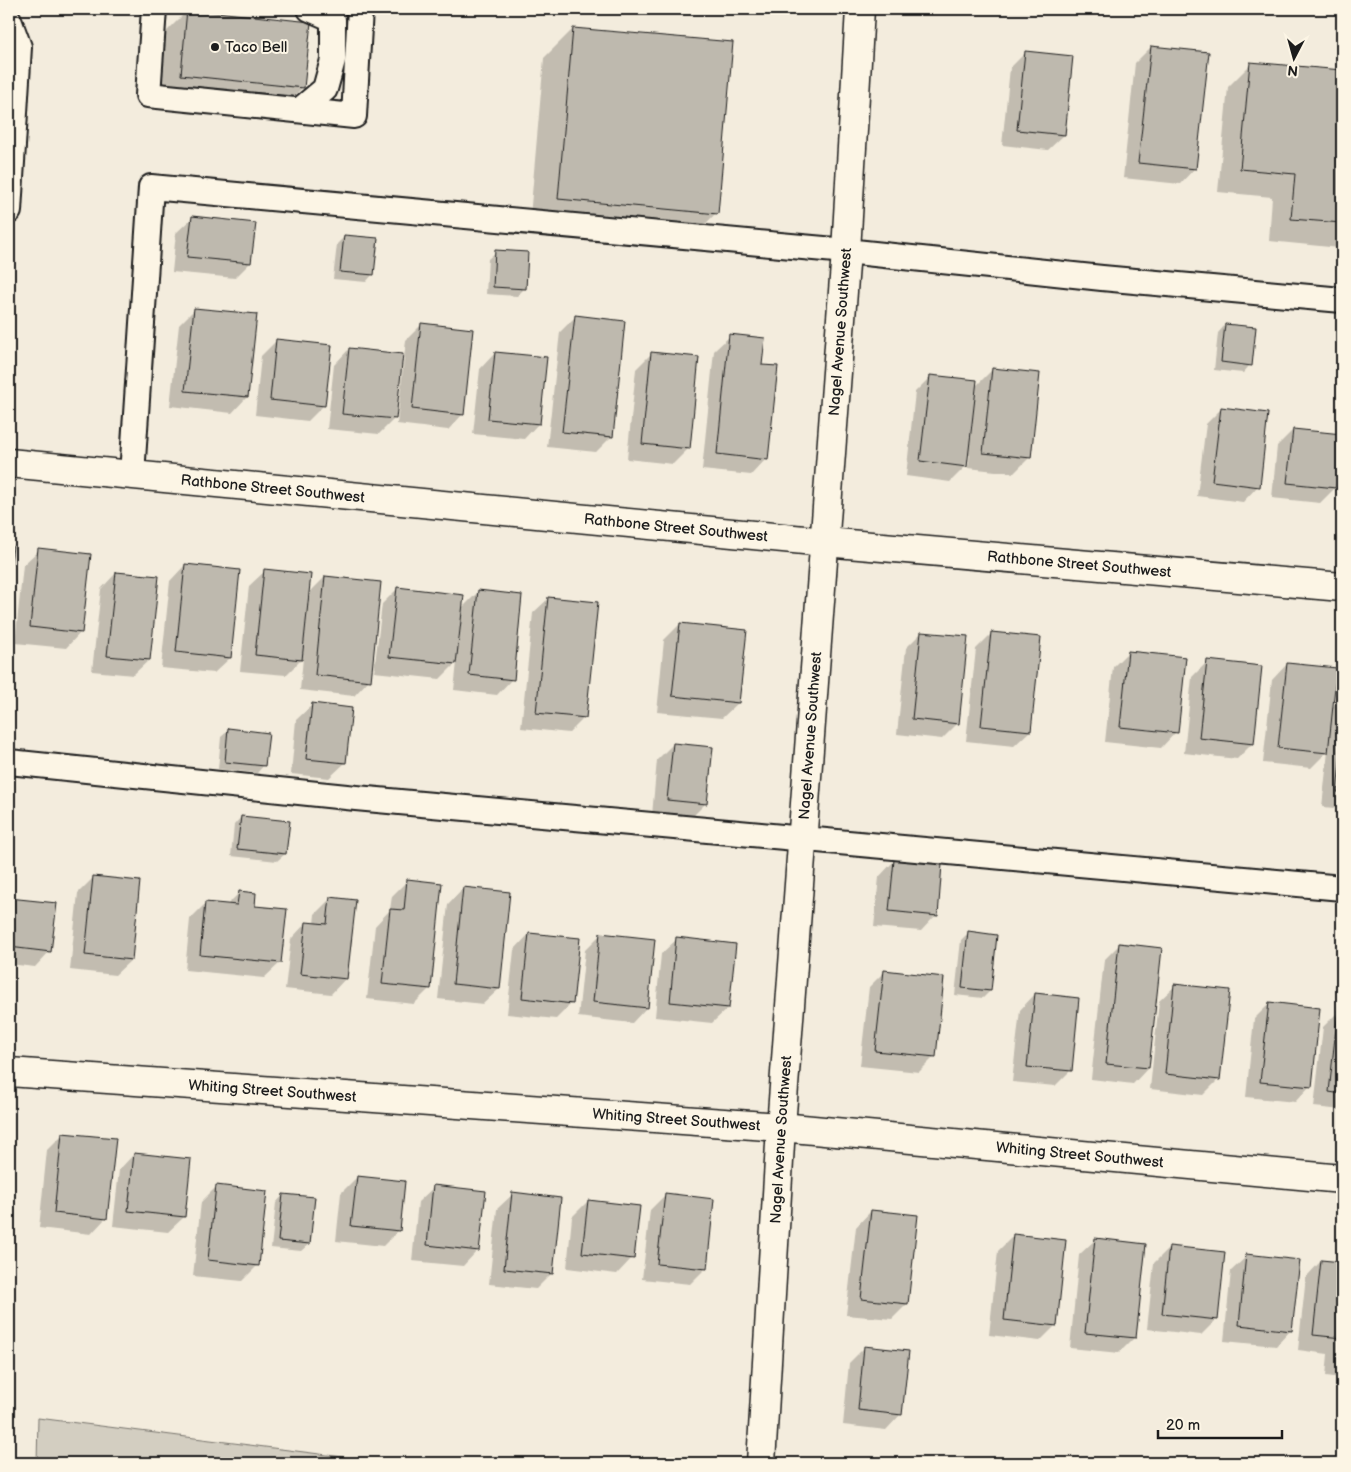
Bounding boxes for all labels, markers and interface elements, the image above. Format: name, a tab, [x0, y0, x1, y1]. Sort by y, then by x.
north arrow	[1268, 32, 1318, 82]
place label: Taco Bell	[225, 38, 287, 57]
marker: Taco Bell	[209, 41, 221, 53]
text: N	[1287, 61, 1299, 79]
street label: Nagel Avenue Southwest	[825, 247, 856, 417]
street label: Rathbone Street Southwest	[180, 471, 366, 507]
street label: Rathbone Street Southwest	[583, 510, 769, 546]
street label: Rathbone Street Southwest	[986, 547, 1172, 582]
street label: Nagel Avenue Southwest	[795, 651, 826, 820]
street label: Nagel Avenue Southwest	[766, 1054, 796, 1224]
street label: Whiting Street Southwest	[188, 1076, 357, 1107]
street label: Whiting Street Southwest	[592, 1105, 761, 1136]
street label: Whiting Street Southwest	[995, 1138, 1165, 1172]
scale bar	[1158, 1407, 1282, 1439]
text: 20 m	[1166, 1416, 1200, 1435]

